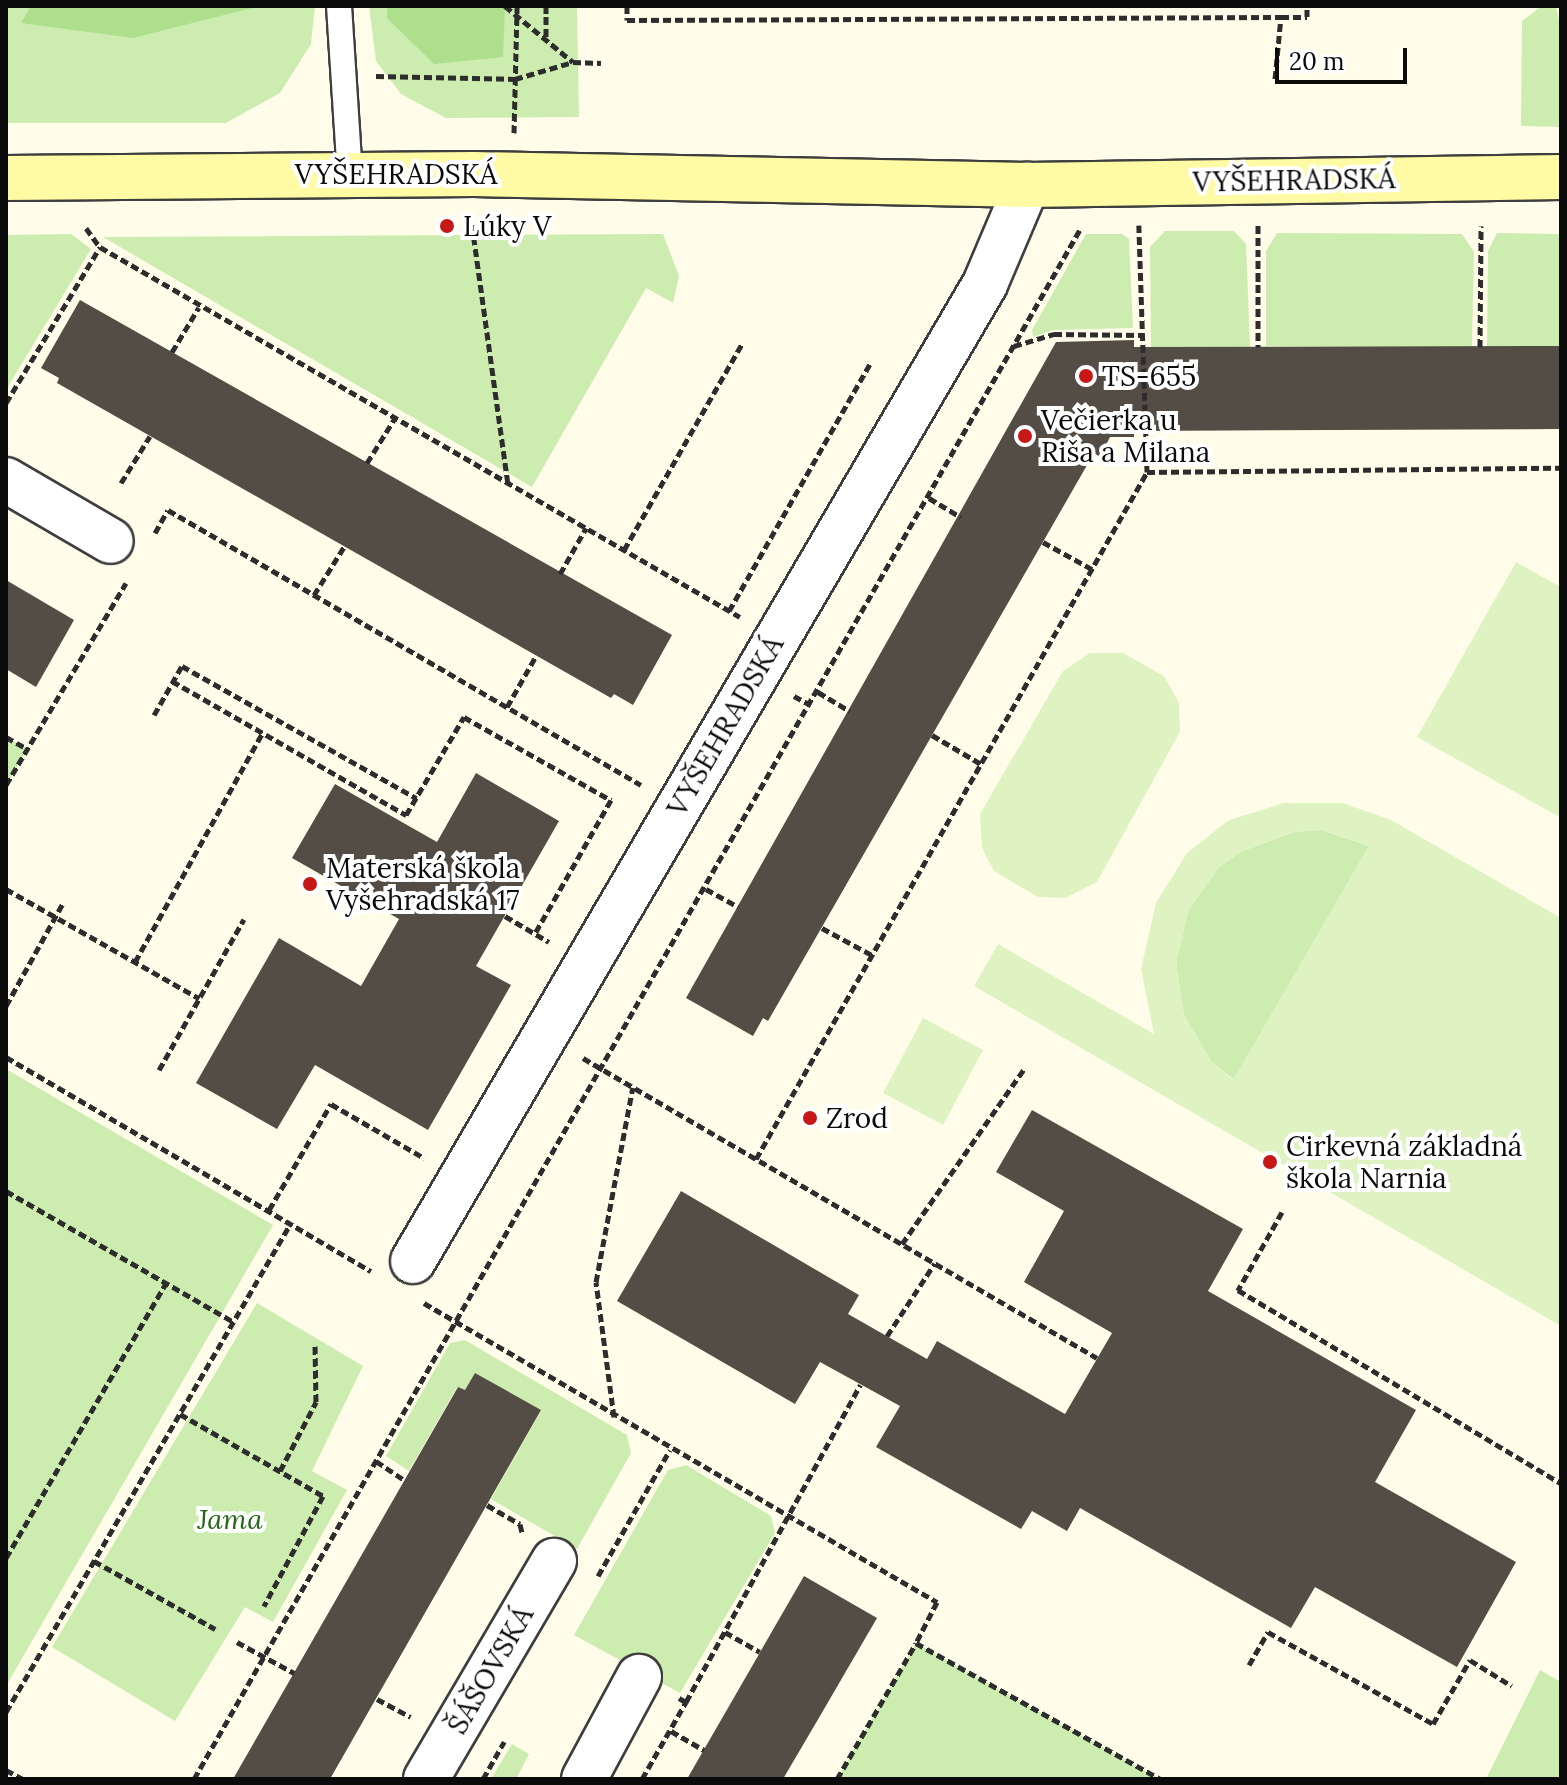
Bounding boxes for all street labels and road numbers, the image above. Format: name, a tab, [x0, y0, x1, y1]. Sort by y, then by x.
street label: VYŠEHRADSKÁ	[295, 157, 497, 191]
street label: VYŠEHRADSKÁ	[1192, 161, 1396, 199]
street label: VYŠEHRADSKÁ	[660, 630, 790, 822]
street label: ŠÁŠOVSKÁ	[440, 1600, 540, 1740]

